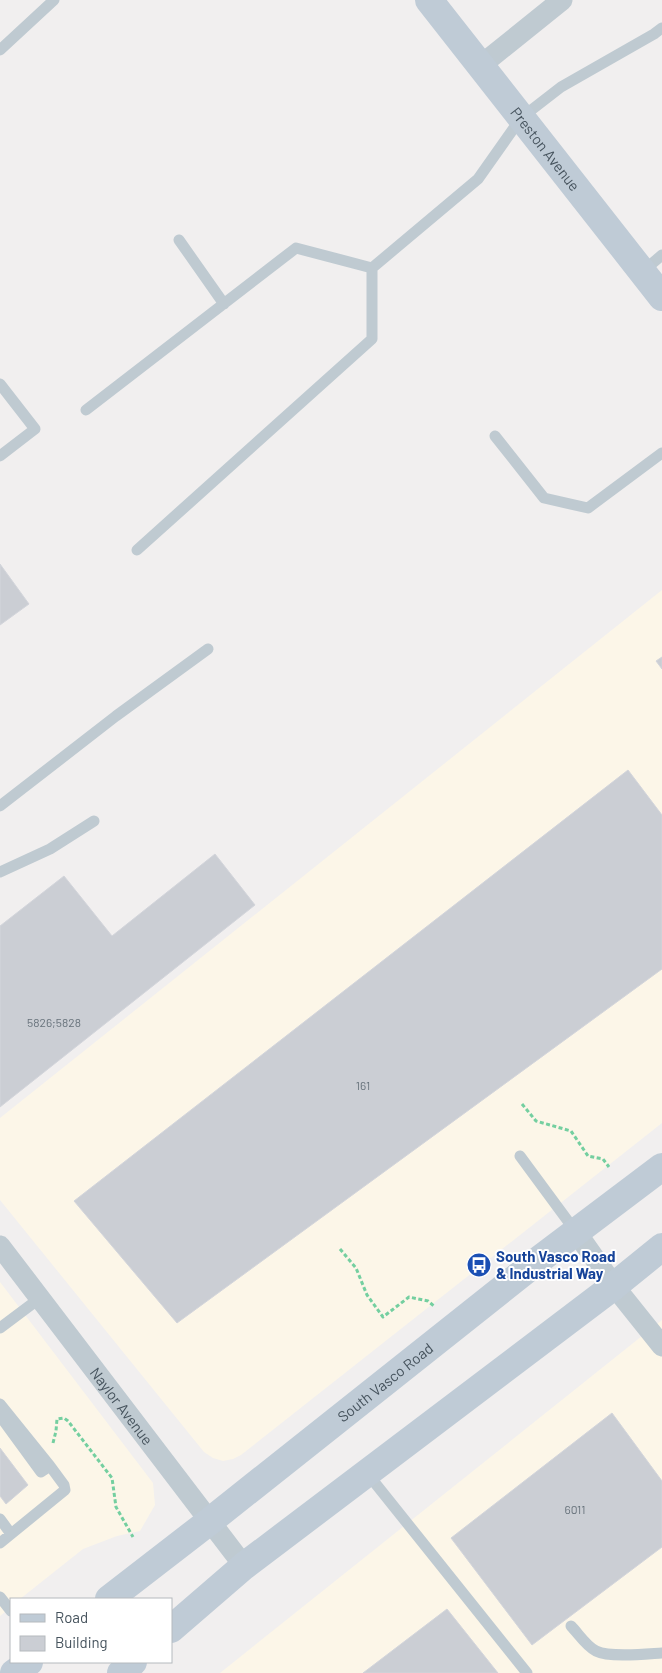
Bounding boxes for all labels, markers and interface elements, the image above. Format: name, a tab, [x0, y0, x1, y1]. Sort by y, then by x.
street label: Preston Avenue	[507, 103, 584, 194]
house number: 5826;5828	[27, 1015, 81, 1029]
house number: 161	[356, 1078, 370, 1092]
place label: South Vasco Road & Industrial Way	[496, 1247, 615, 1282]
bus stop icon: South Vasco Road & Industrial Way	[466, 1252, 492, 1278]
street label: South Vasco Road	[334, 1339, 436, 1425]
street label: Naylor Avenue	[87, 1364, 157, 1448]
house number: 6011	[564, 1502, 586, 1516]
legend	[10, 1598, 172, 1663]
text: Road	[55, 1608, 88, 1626]
text: Building	[55, 1633, 108, 1651]

